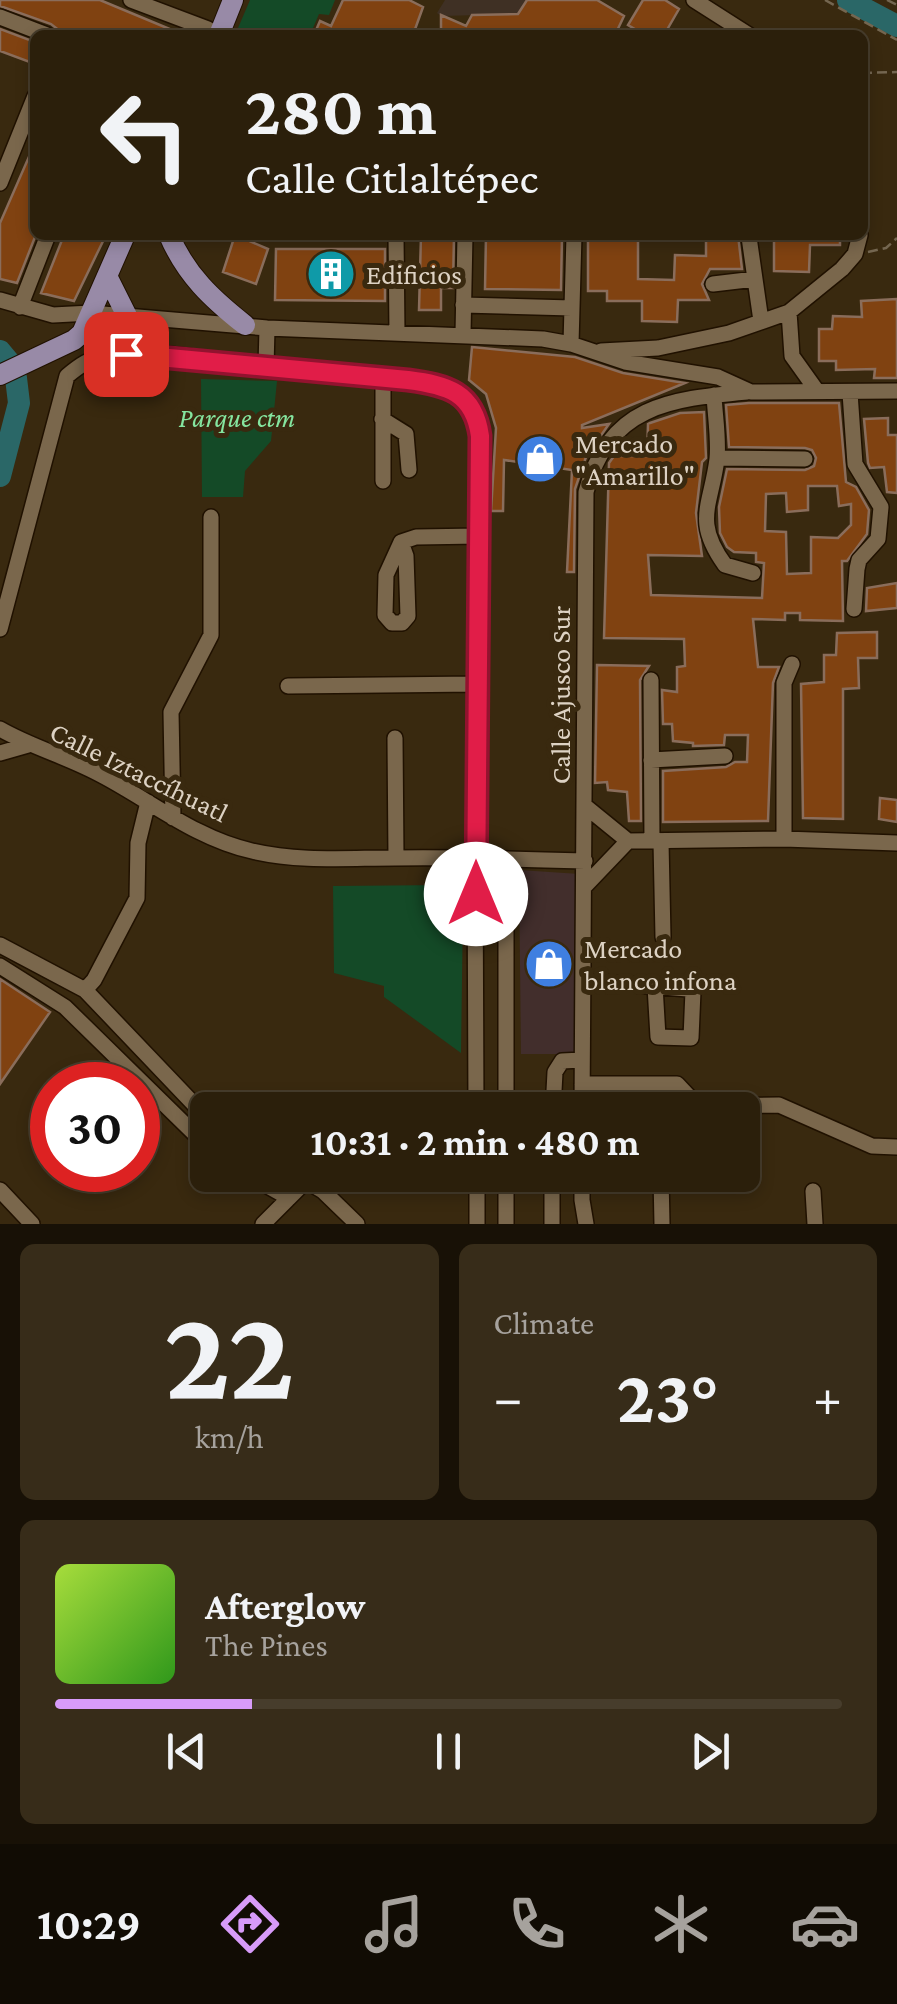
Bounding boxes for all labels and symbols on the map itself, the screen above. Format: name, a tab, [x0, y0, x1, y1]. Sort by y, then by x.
building icon: Edificios	[305, 248, 357, 300]
place label: Edificios	[366, 259, 462, 290]
pin	[84, 312, 169, 397]
park label: Parque ctm	[179, 402, 295, 433]
place label: Mercado "Amarillo"	[575, 428, 695, 491]
shop icon: Mercado "Amarillo"	[514, 433, 566, 485]
street label: Calle Ajusco Sur	[545, 606, 576, 784]
street label: Calle Iztaccíhuatl	[45, 716, 233, 828]
position arrow	[424, 842, 528, 946]
place label: Mercado blanco infona	[584, 933, 737, 996]
shop icon: Mercado blanco infona	[523, 938, 575, 990]
speed limit sign: 30	[30, 1062, 160, 1192]

